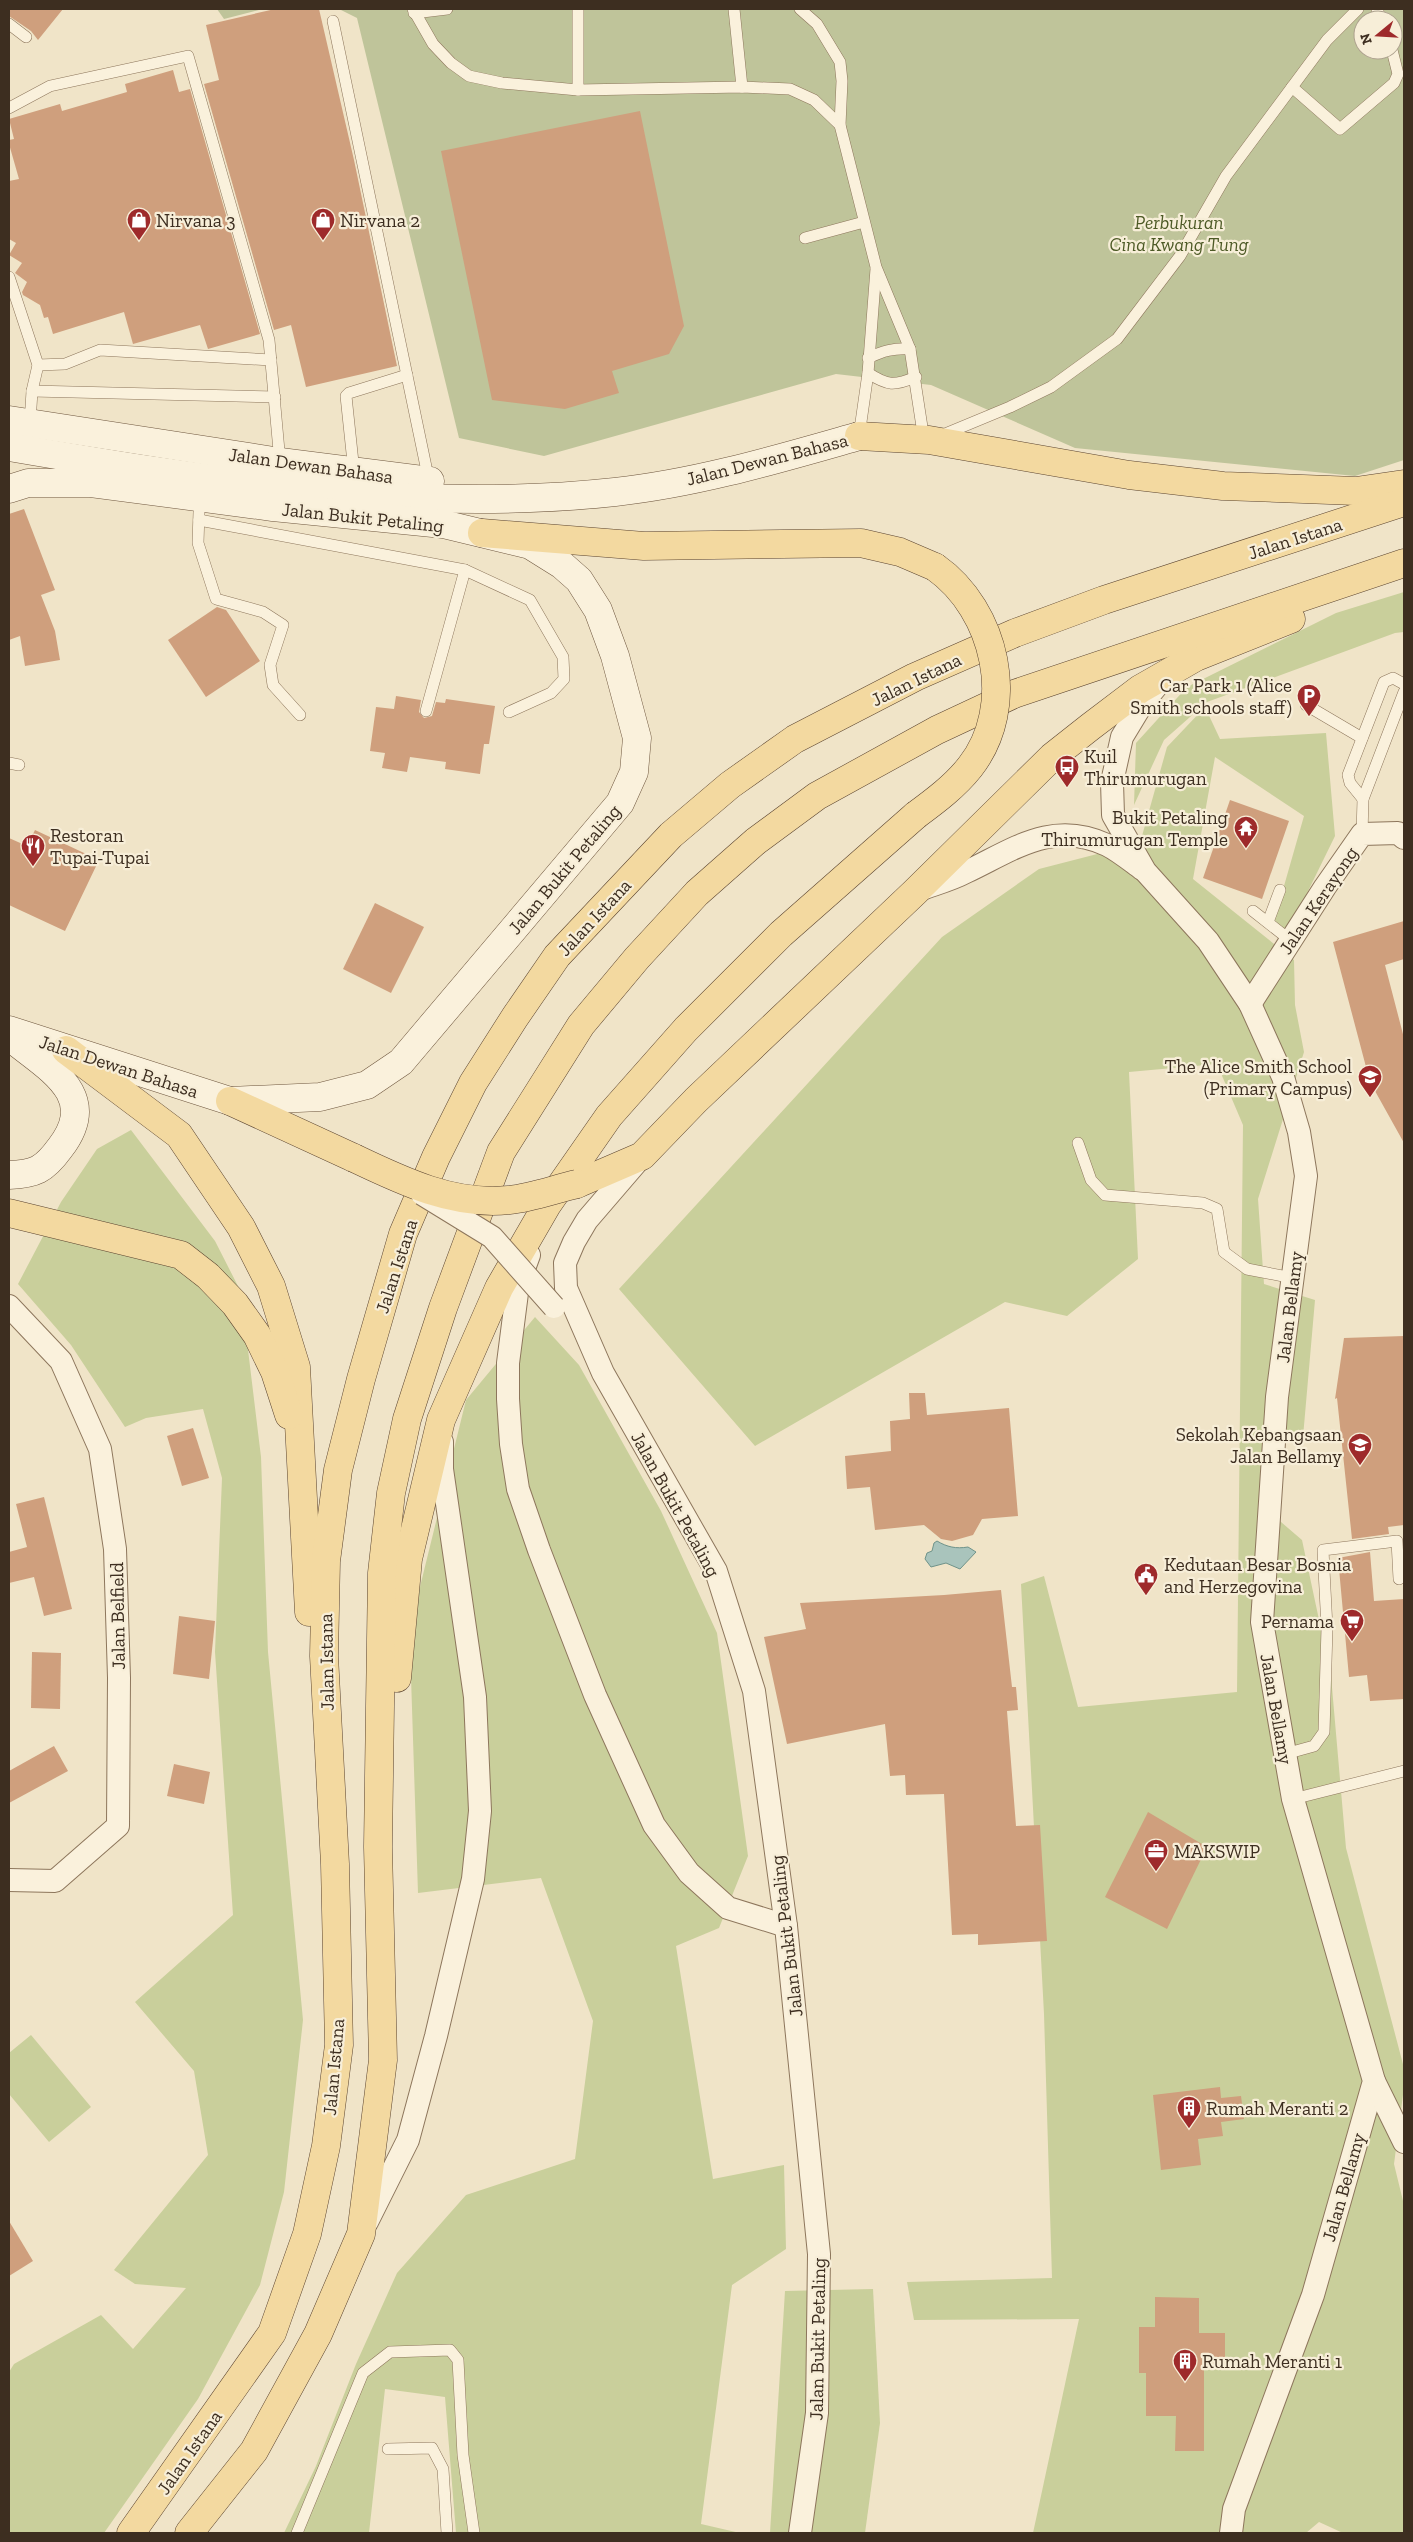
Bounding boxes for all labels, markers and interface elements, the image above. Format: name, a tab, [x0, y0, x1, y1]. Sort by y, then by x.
north arrow	[1353, 10, 1403, 60]
text: N	[1356, 31, 1376, 47]
shop icon: Nirvana 3	[126, 207, 152, 241]
shop icon: Nirvana 2	[310, 207, 336, 241]
place label: Nirvana 3	[156, 209, 236, 232]
place label: Nirvana 2	[340, 209, 420, 232]
park label: Perbukuran Cina Kwang Tung	[1109, 211, 1249, 256]
street label: Jalan Dewan Bahasa	[684, 428, 850, 491]
street label: Jalan Dewan Bahasa	[227, 443, 395, 488]
street label: Jalan Bukit Petaling	[281, 498, 446, 538]
street label: Jalan Istana	[1245, 512, 1345, 564]
street label: Jalan Istana	[867, 648, 965, 711]
place label: Car Park 1 (Alice Smith schools staff)	[1130, 674, 1292, 719]
parking icon: Car Park 1 (Alice Smith schools staff)	[1296, 683, 1322, 717]
place label: Kuil Thirumurugan	[1084, 745, 1207, 790]
bus stop icon: Kuil Thirumurugan	[1054, 754, 1080, 788]
street label: Jalan Bukit Petaling	[503, 799, 626, 939]
place label: Bukit Petaling Thirumurugan Temple	[1041, 806, 1229, 851]
temple icon: Bukit Petaling Thirumurugan Temple	[1233, 815, 1259, 849]
place label: Restoran Tupai-Tupai	[50, 824, 150, 869]
restaurant icon: Restoran Tupai-Tupai	[20, 833, 46, 867]
street label: Jalan Kerayong	[1274, 842, 1363, 958]
street label: Jalan Istana	[553, 874, 636, 961]
street label: Jalan Dewan Bahasa	[36, 1030, 201, 1103]
place label: The Alice Smith School (Primary Campus)	[1164, 1055, 1352, 1100]
school or university icon: The Alice Smith School (Primary Campus)	[1357, 1064, 1383, 1098]
street label: Jalan Istana	[370, 1216, 422, 1316]
street label: Jalan Bellamy	[1271, 1250, 1308, 1364]
place label: Sekolah Kebangsaan Jalan Bellamy	[1176, 1423, 1342, 1468]
street label: Jalan Bukit Petaling	[626, 1427, 725, 1582]
school or university icon: Sekolah Kebangsaan Jalan Bellamy	[1347, 1432, 1373, 1466]
place label: Kedutaan Besar Bosnia and Herzegovina	[1164, 1553, 1351, 1598]
street label: Jalan Belfield	[105, 1562, 130, 1670]
public building icon: Kedutaan Besar Bosnia and Herzegovina	[1133, 1562, 1159, 1596]
supermarket icon: Pernama	[1339, 1608, 1365, 1642]
place label: Pernama	[1261, 1610, 1334, 1633]
street label: Jalan Istana	[314, 1613, 339, 1711]
street label: Jalan Bellamy	[1255, 1652, 1298, 1767]
office icon: MAKSWIP	[1143, 1838, 1169, 1872]
place label: MAKSWIP	[1174, 1840, 1260, 1863]
street label: Jalan Bukit Petaling	[765, 1853, 808, 2018]
street label: Jalan Istana	[318, 2018, 349, 2117]
building icon: Rumah Meranti 2	[1176, 2095, 1202, 2129]
place label: Rumah Meranti 2	[1206, 2097, 1348, 2120]
street label: Jalan Bellamy	[1317, 2130, 1370, 2244]
street label: Jalan Bukit Petaling	[805, 2257, 830, 2421]
building icon: Rumah Meranti 1	[1172, 2348, 1198, 2382]
place label: Rumah Meranti 1	[1202, 2350, 1342, 2373]
street label: Jalan Istana	[152, 2406, 227, 2499]

